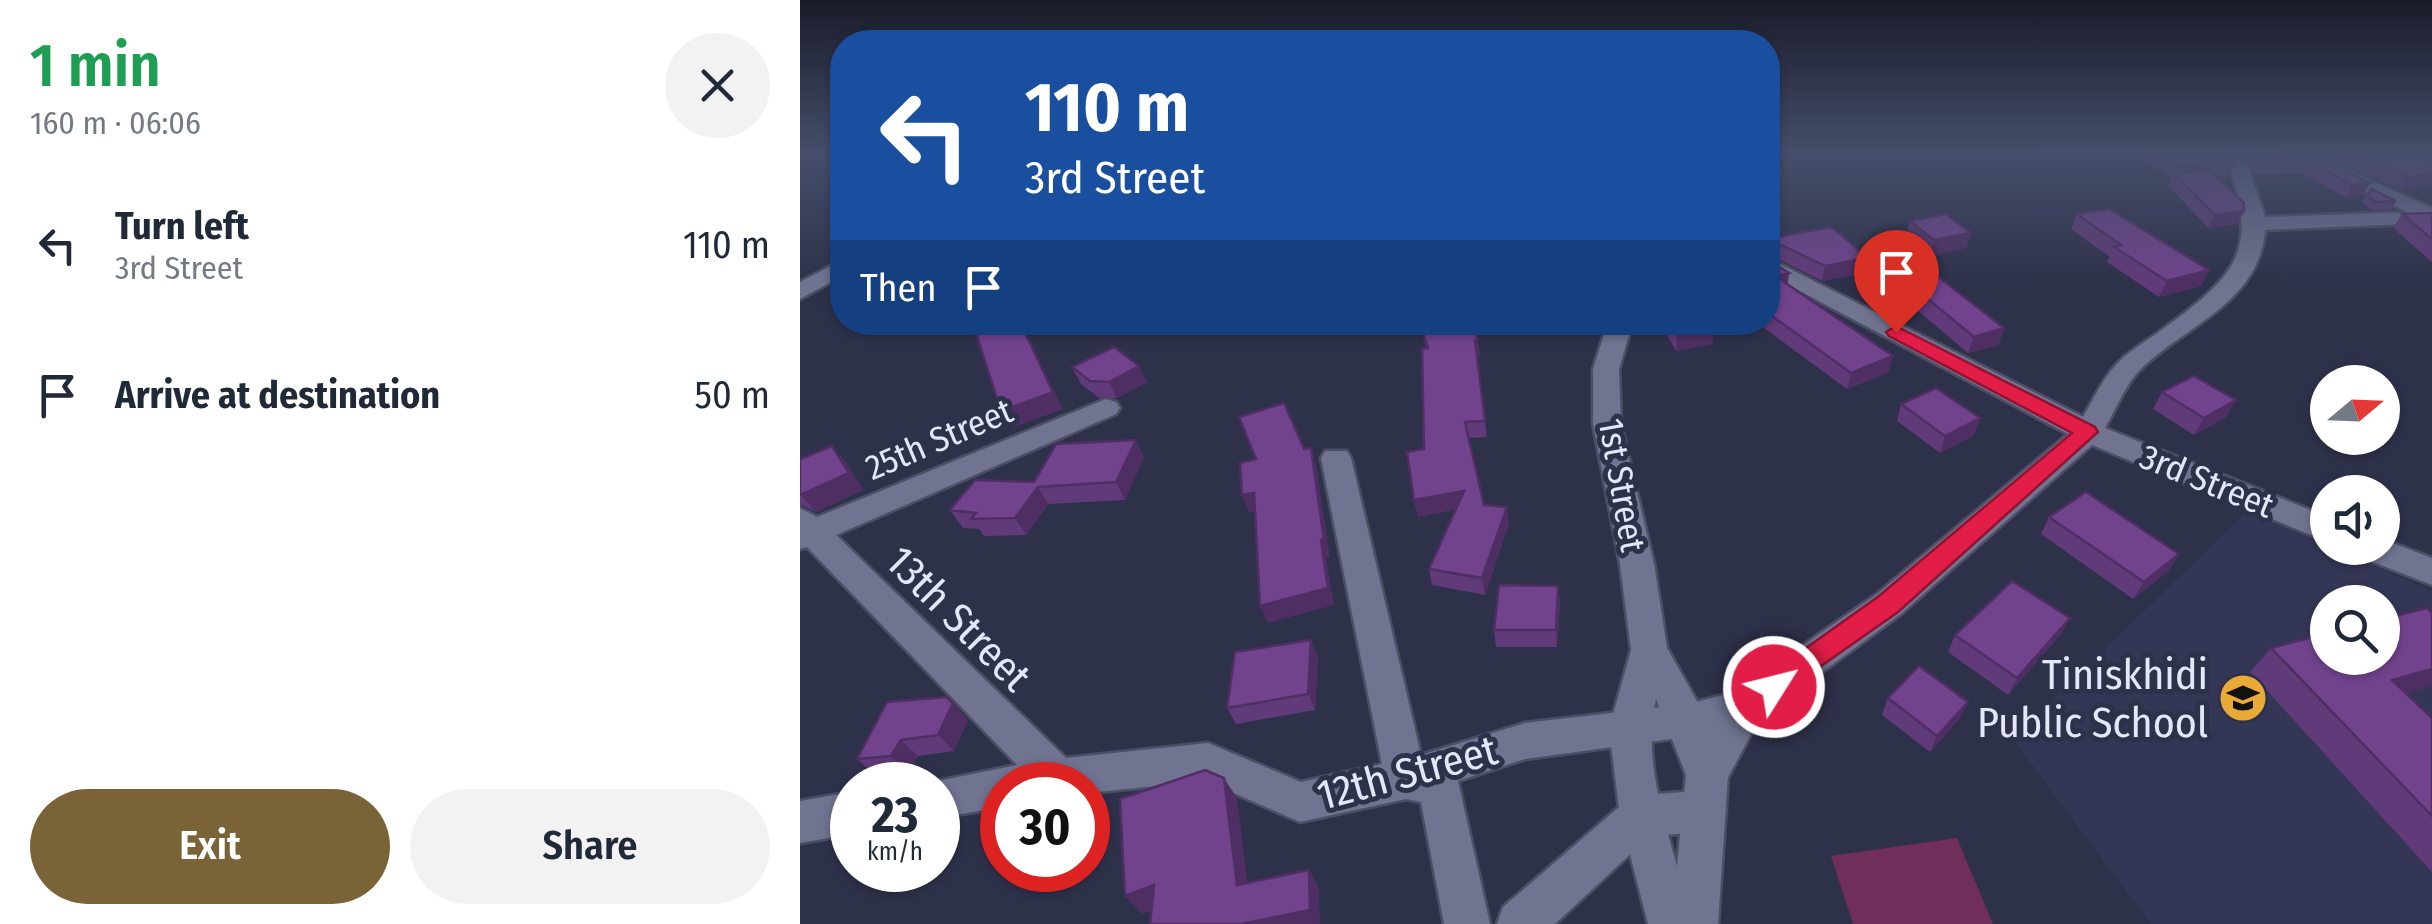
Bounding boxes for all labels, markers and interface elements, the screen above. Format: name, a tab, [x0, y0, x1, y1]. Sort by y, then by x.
text: 1 min	[30, 30, 161, 102]
button: close	[665, 33, 770, 138]
text: 110 m	[1025, 66, 1189, 150]
icon: left	[860, 70, 990, 200]
text: 160 m · 06:06	[30, 104, 201, 142]
text: 3rd Street	[1025, 151, 1205, 205]
text: Turn left	[115, 203, 249, 249]
icon: left	[30, 218, 85, 273]
text: 110 m	[683, 222, 770, 268]
pin	[1854, 230, 1939, 333]
icon: arrive	[1869, 245, 1924, 300]
text: 3rd Street	[115, 249, 243, 287]
icon: arrive	[956, 260, 1011, 315]
text: Then	[860, 265, 936, 311]
north arrow	[2310, 365, 2400, 455]
map controls	[2310, 365, 2400, 675]
icon: arrive	[30, 368, 85, 423]
text: Arrive at destination	[115, 372, 440, 418]
text: 50 m	[695, 372, 770, 418]
street label: 25th Street	[859, 389, 1019, 489]
street label: 1st Street	[1590, 415, 1654, 555]
street label: 3rd Street	[2134, 435, 2280, 527]
button: sound	[2310, 475, 2400, 565]
street label: 13th Street	[875, 536, 1041, 702]
button: search	[2310, 585, 2400, 675]
position arrow	[1722, 635, 1826, 739]
place label: Tiniskhidi Public School	[1977, 650, 2208, 748]
school or university icon: Tiniskhidi Public School	[2217, 672, 2269, 724]
street label: 12th Street	[1312, 725, 1503, 821]
speed limit sign: 30	[980, 762, 1110, 892]
text: 23	[872, 785, 918, 845]
button: Exit	[30, 789, 390, 904]
button: Share	[410, 789, 770, 904]
text: km/h	[867, 837, 923, 867]

